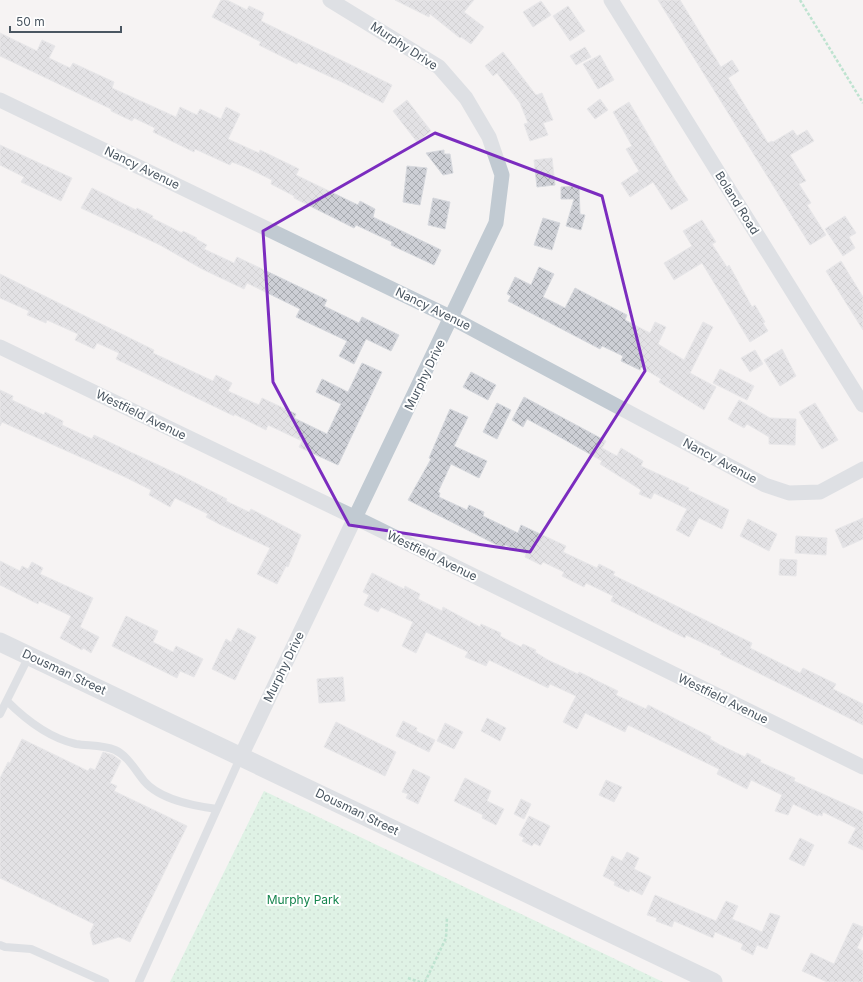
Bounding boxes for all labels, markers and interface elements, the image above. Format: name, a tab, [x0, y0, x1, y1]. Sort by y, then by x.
scale bar	[10, 8, 121, 34]
text: 50 m	[16, 14, 45, 29]
street label: Murphy Drive	[368, 18, 441, 73]
street label: Nancy Avenue	[102, 143, 182, 192]
street label: Boland Road	[712, 168, 763, 237]
street label: Nancy Avenue	[393, 284, 473, 333]
street label: Murphy Drive	[401, 337, 448, 413]
street label: Westfield Avenue	[94, 386, 189, 443]
street label: Nancy Avenue	[681, 435, 760, 486]
street label: Westfield Avenue	[385, 527, 480, 584]
street label: Murphy Drive	[260, 629, 307, 705]
street label: Dousman Street	[20, 646, 109, 698]
street label: Westfield Avenue	[676, 670, 771, 727]
street label: Dousman Street	[313, 785, 401, 838]
park label: Murphy Park	[267, 892, 340, 907]

